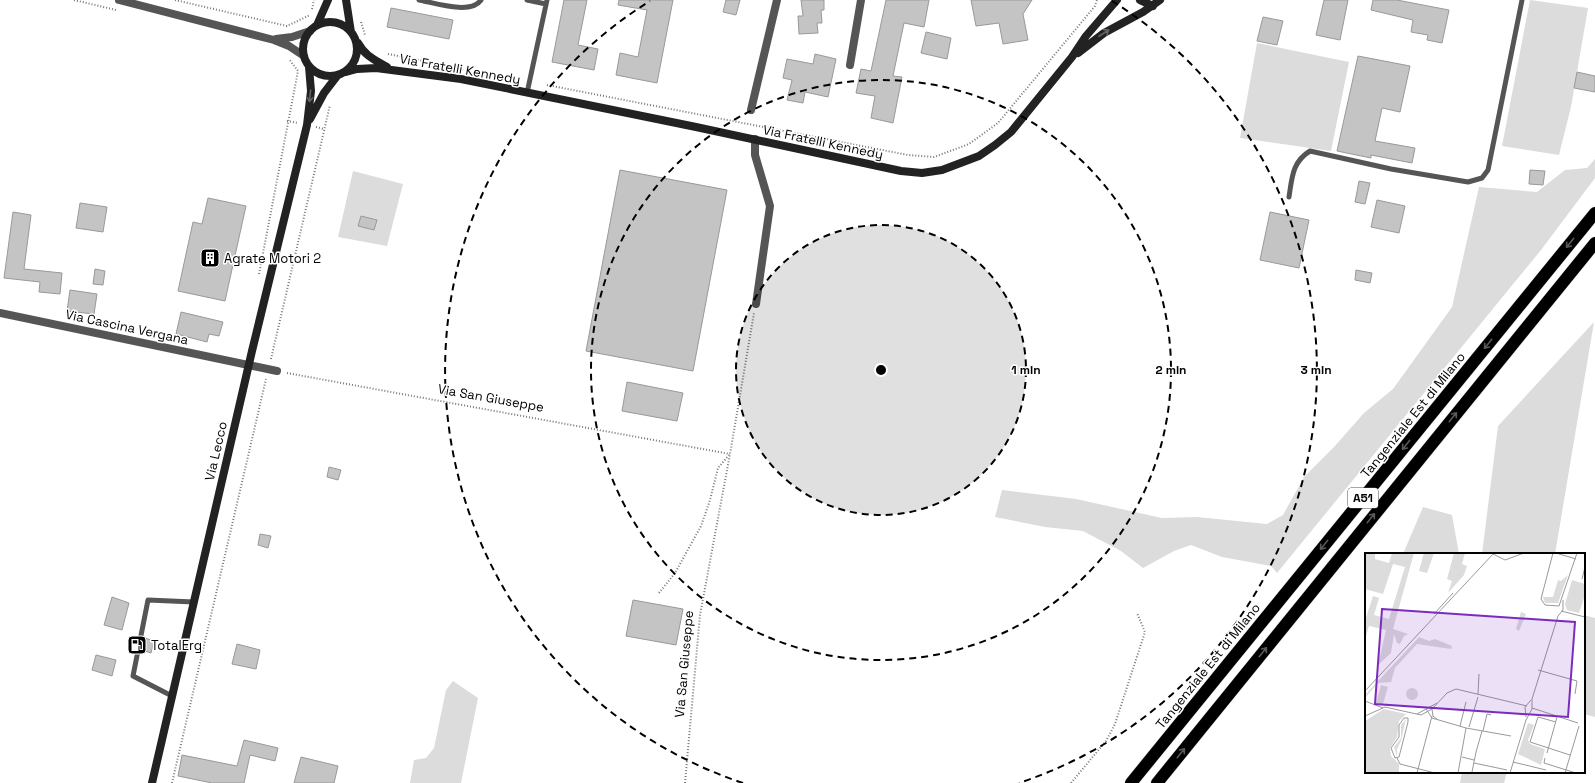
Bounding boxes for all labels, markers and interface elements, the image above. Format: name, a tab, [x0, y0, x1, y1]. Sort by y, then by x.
one-way arrow	[1098, 29, 1110, 37]
street label: Via Fratelli Kennedy	[398, 50, 522, 88]
one-way arrow	[306, 89, 314, 102]
street label: Via Fratelli Kennedy	[761, 121, 885, 163]
one-way arrow	[1566, 238, 1575, 248]
building icon: Agrate Motori 2	[199, 247, 221, 269]
place label: Agrate Motori 2	[224, 250, 321, 267]
street label: Via Cascina Vergana	[64, 306, 191, 348]
one-way arrow	[1484, 338, 1493, 349]
street label: Tangenziale Est di Milano	[1357, 349, 1469, 481]
text: 1 min	[1011, 362, 1041, 378]
text: 2 min	[1155, 362, 1187, 378]
text: 3 min	[1300, 362, 1332, 378]
centre of rings	[874, 363, 888, 377]
street label: Via San Giuseppe	[437, 380, 545, 416]
one-way arrow	[1449, 412, 1458, 423]
street label: Via Lecco	[201, 420, 231, 482]
one-way arrow	[1402, 439, 1411, 450]
road number: A51	[1348, 488, 1378, 508]
one-way arrow	[1367, 513, 1376, 524]
one-way arrow	[1320, 540, 1329, 551]
inset map	[1365, 553, 1585, 773]
street label: Tangenziale Est di Milano	[1152, 600, 1264, 732]
street label: Via San Giuseppe	[671, 610, 697, 718]
fuel station icon: TotalErg	[126, 634, 148, 656]
place label: TotalErg	[151, 637, 202, 654]
one-way arrow	[1259, 646, 1267, 657]
one-way arrow	[1177, 747, 1186, 758]

